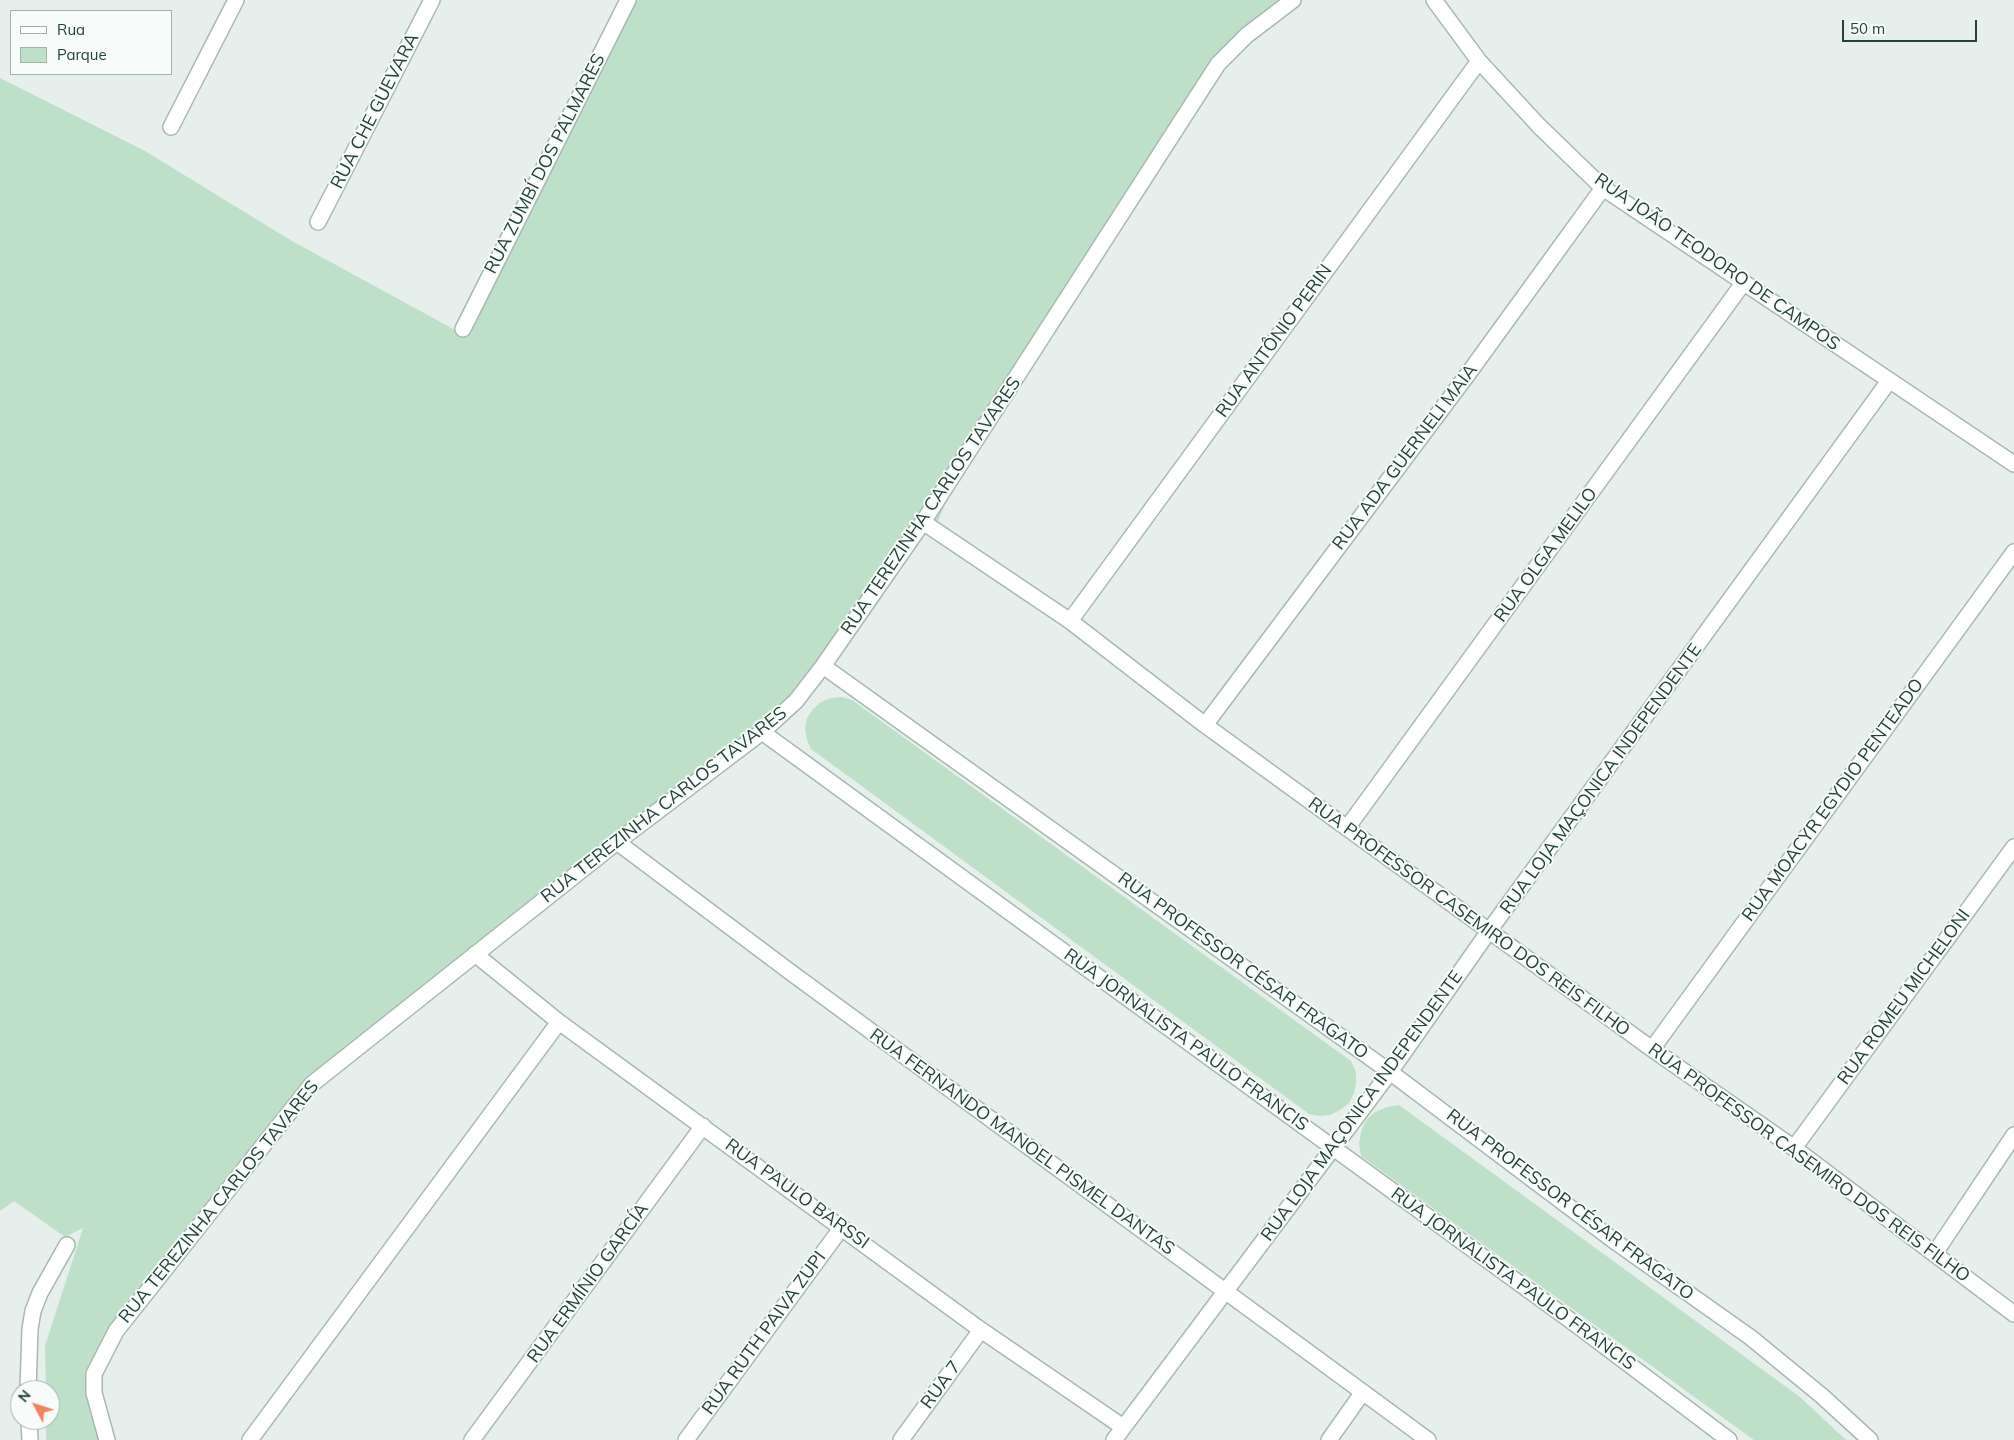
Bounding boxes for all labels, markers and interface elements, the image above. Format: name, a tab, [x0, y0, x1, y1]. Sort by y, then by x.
legend	[10, 10, 172, 75]
scale bar	[1844, 10, 1979, 42]
text: 50 m	[1850, 19, 1885, 38]
text: Rua	[57, 20, 85, 39]
street label: RUA CHE GUEVARA	[326, 30, 424, 192]
text: Parque	[57, 45, 107, 64]
street label: RUA ZUMBÍ DOS PALMARES	[480, 50, 610, 278]
street label: RUA JOÃO TEODORO DE CAMPOS	[1590, 169, 1844, 355]
street label: RUA ANTÔNIO PERIN	[1211, 260, 1337, 422]
street label: RUA ADA GUERNELI MAIA	[1328, 360, 1482, 554]
street label: RUA TEREZINHA CARLOS TAVARES	[837, 373, 1025, 639]
street label: RUA OLGA MELILO	[1490, 483, 1602, 627]
street label: RUA LOJA MAÇONICA INDEPENDENTE	[1496, 640, 1706, 918]
street label: RUA MOACYR EGYDIO PENTEADO	[1738, 674, 1928, 926]
street label: RUA TEREZINHA CARLOS TAVARES	[537, 702, 791, 908]
street label: RUA PROFESSOR CASEMIRO DOS REIS FILHO	[1304, 793, 1634, 1041]
street label: RUA PROFESSOR CÉSAR FRAGATO	[1114, 868, 1372, 1064]
street label: RUA ROMEU MICHELONI	[1833, 905, 1975, 1089]
street label: RUA JORNALISTA PAULO FRANCIS	[1060, 944, 1312, 1136]
street label: RUA LOJA MAÇONICA INDEPENDENTE	[1257, 967, 1467, 1245]
street label: RUA FERNANDO MANOEL PISMEL DANTAS	[865, 1024, 1179, 1260]
street label: RUA PROFESSOR CASEMIRO DOS REIS FILHO	[1644, 1039, 1974, 1287]
street label: RUA TEREZINHA CARLOS TAVARES	[114, 1076, 324, 1328]
street label: RUA PROFESSOR CÉSAR FRAGATO	[1442, 1105, 1698, 1305]
street label: RUA PAULO BARSSI	[721, 1134, 873, 1254]
street label: RUA JORNALISTA PAULO FRANCIS	[1387, 1183, 1639, 1375]
street label: RUA ERMÍNIO GARCÍA	[523, 1199, 653, 1367]
street label: RUA RUTH PAIVA ZUPI	[698, 1247, 830, 1419]
street label: RUA 7	[916, 1357, 966, 1413]
north arrow	[10, 1380, 60, 1430]
text: N	[14, 1386, 35, 1406]

